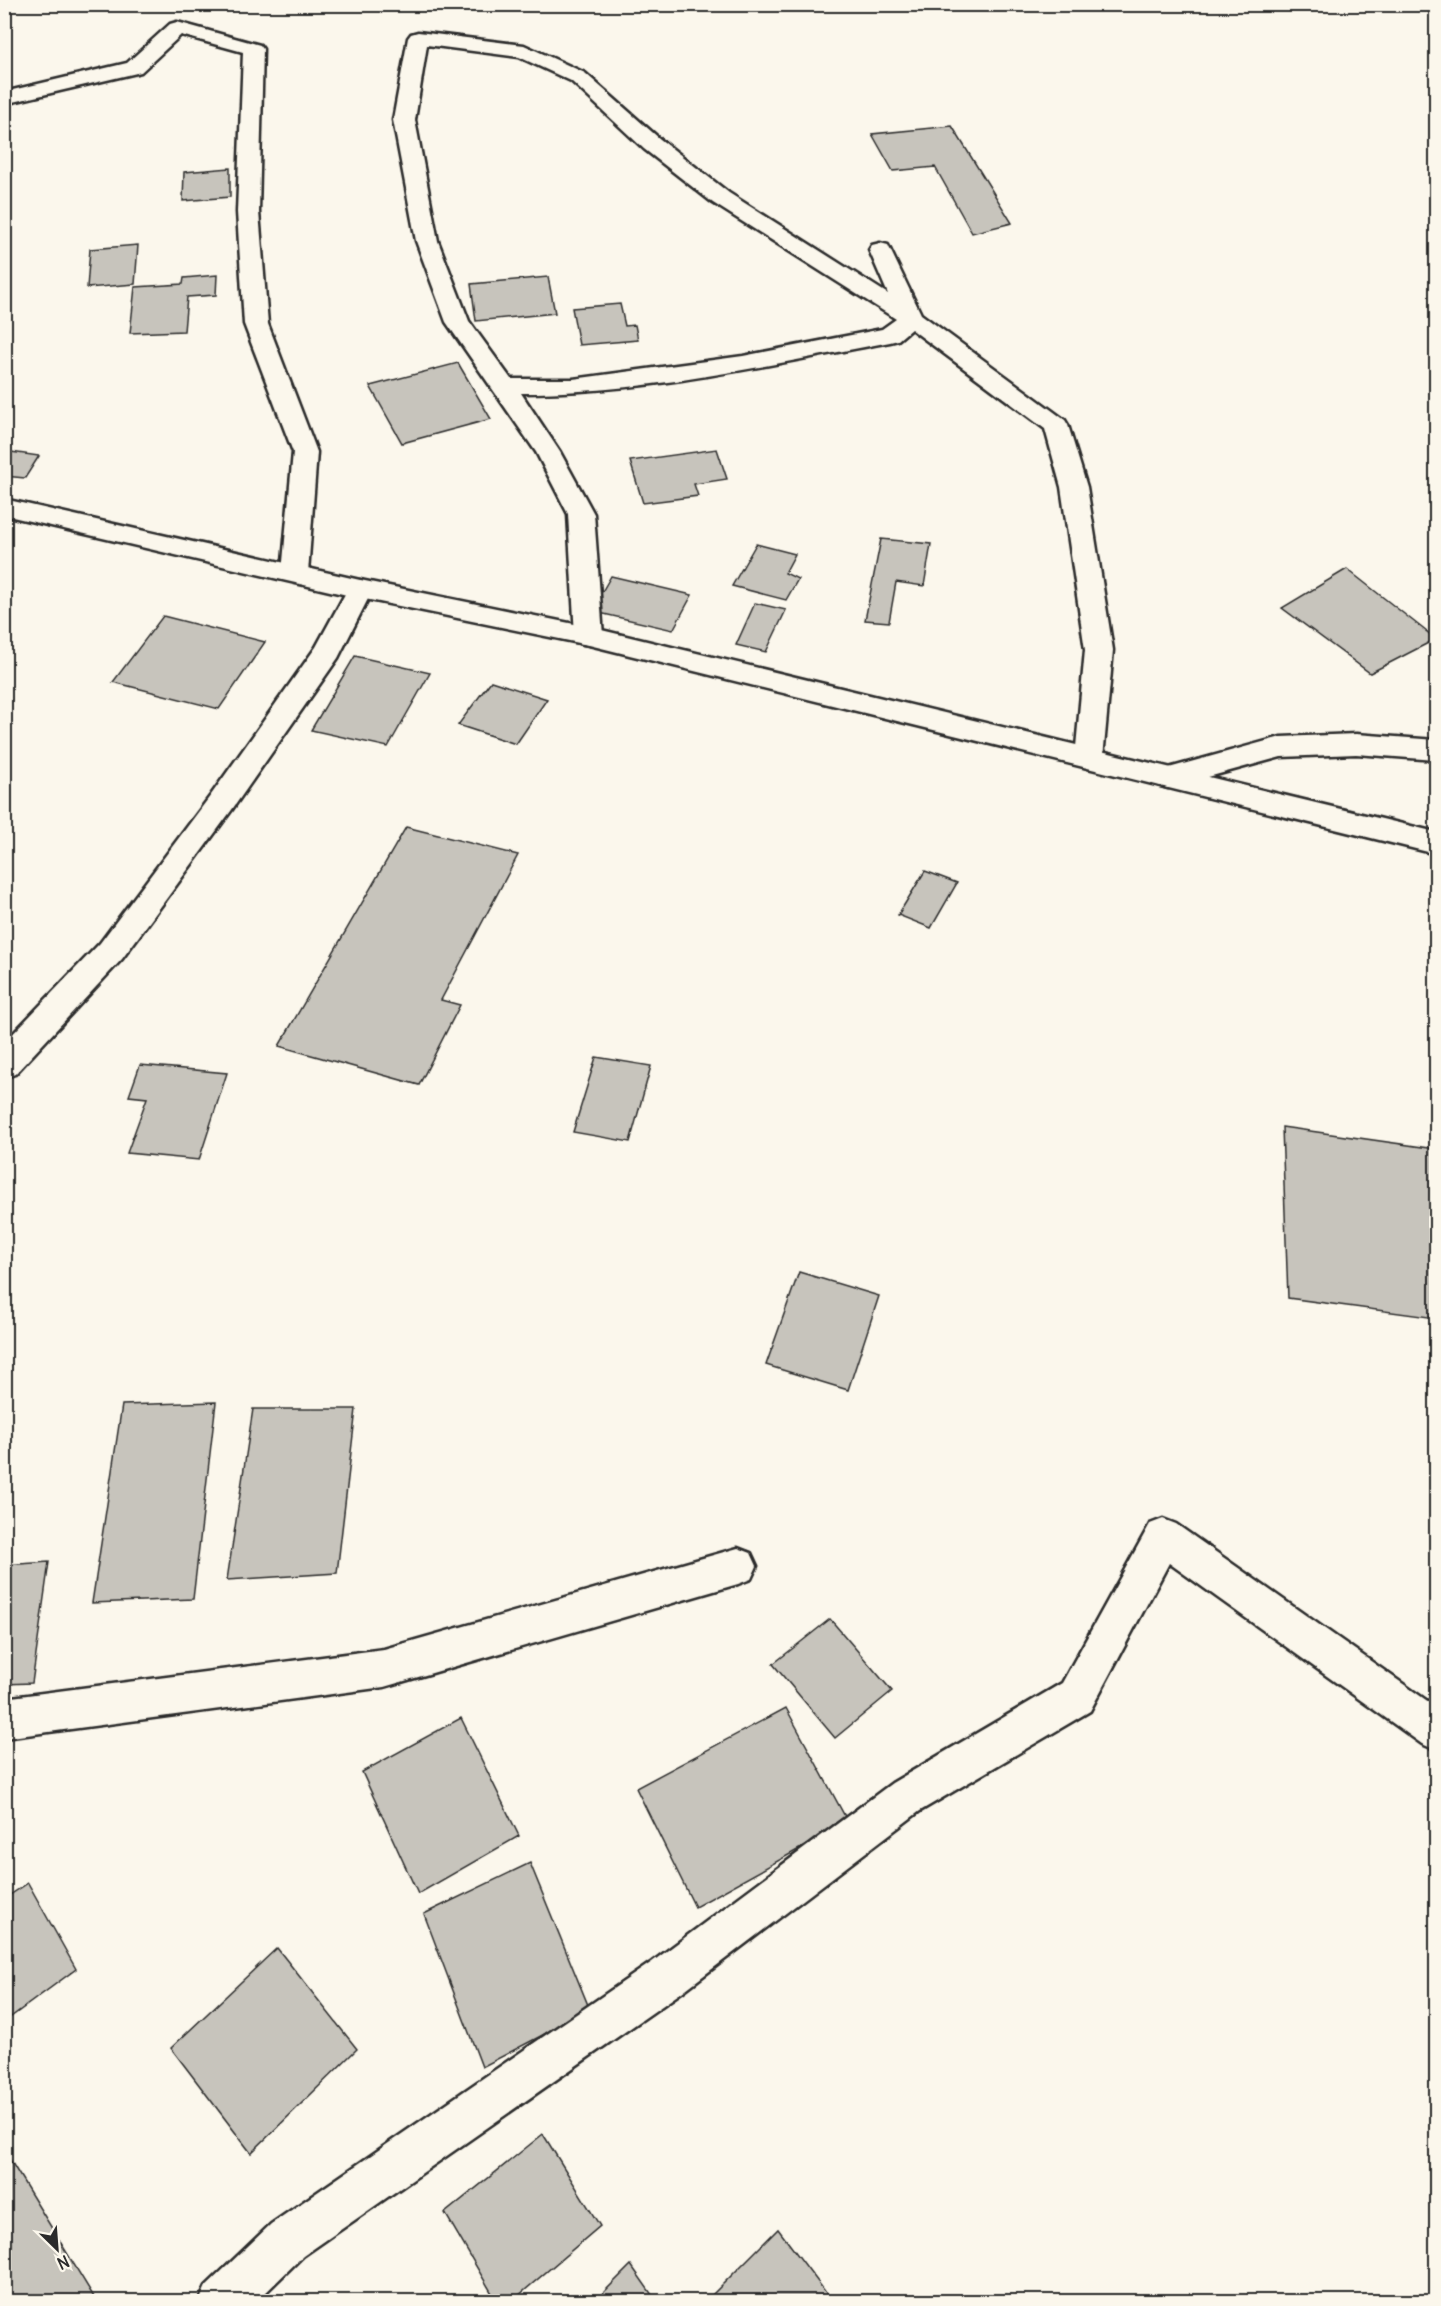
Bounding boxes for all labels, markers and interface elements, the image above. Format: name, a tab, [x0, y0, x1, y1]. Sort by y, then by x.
north arrow	[27, 2219, 87, 2279]
text: N	[54, 2251, 73, 2274]

